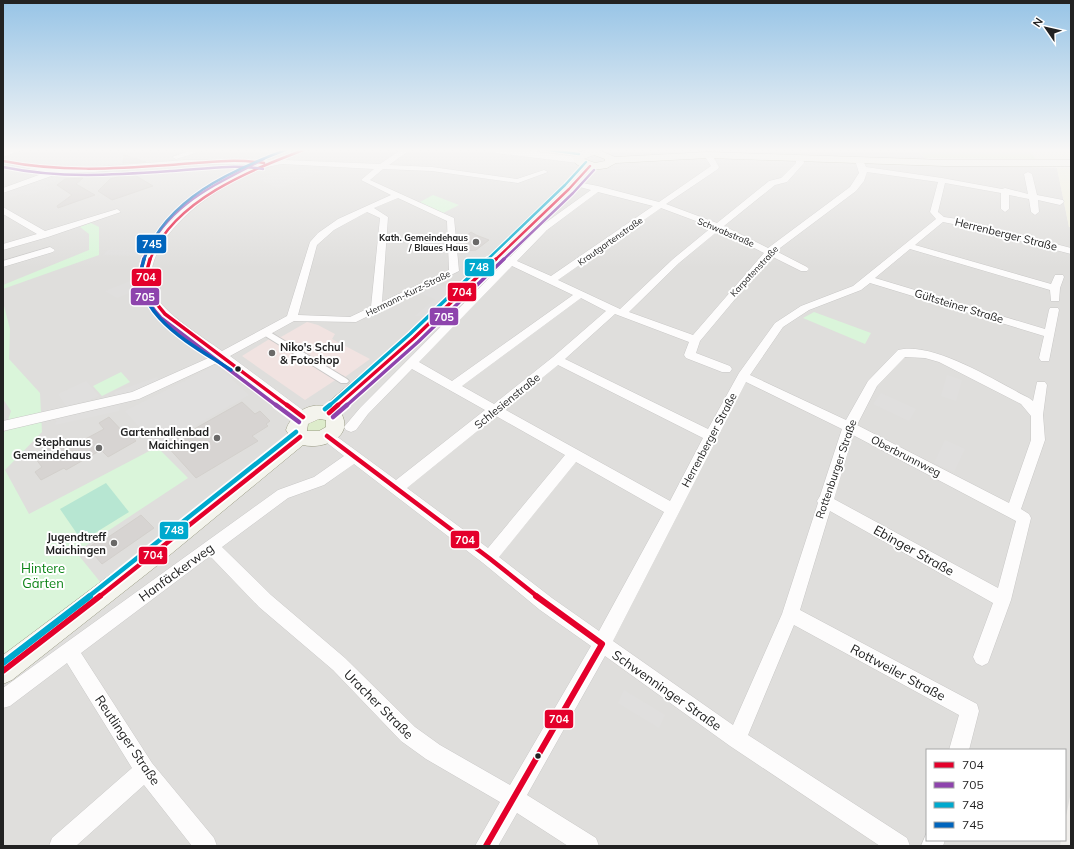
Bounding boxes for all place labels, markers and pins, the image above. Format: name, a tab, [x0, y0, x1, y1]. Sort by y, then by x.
place label: Kath. Gemeindehaus / Blaues Haus	[379, 232, 468, 253]
marker: Kath. Gemeindehaus / Blaues Haus	[471, 237, 481, 247]
place label: Niko's Schul & Fotoshop	[280, 340, 344, 367]
marker: Niko's Schul & Fotoshop	[267, 348, 277, 358]
unlabelled marker	[233, 364, 243, 374]
place label: Gartenhallenbad Maichingen	[120, 425, 209, 452]
marker: Gartenhallenbad Maichingen	[212, 433, 222, 443]
place label: Stephanus Gemeindehaus	[13, 435, 91, 462]
marker: Stephanus Gemeindehaus	[94, 443, 104, 453]
place label: Jugendtreff Maichingen	[46, 530, 107, 557]
marker: Jugendtreff Maichingen	[109, 538, 119, 548]
unlabelled marker	[533, 751, 543, 761]

